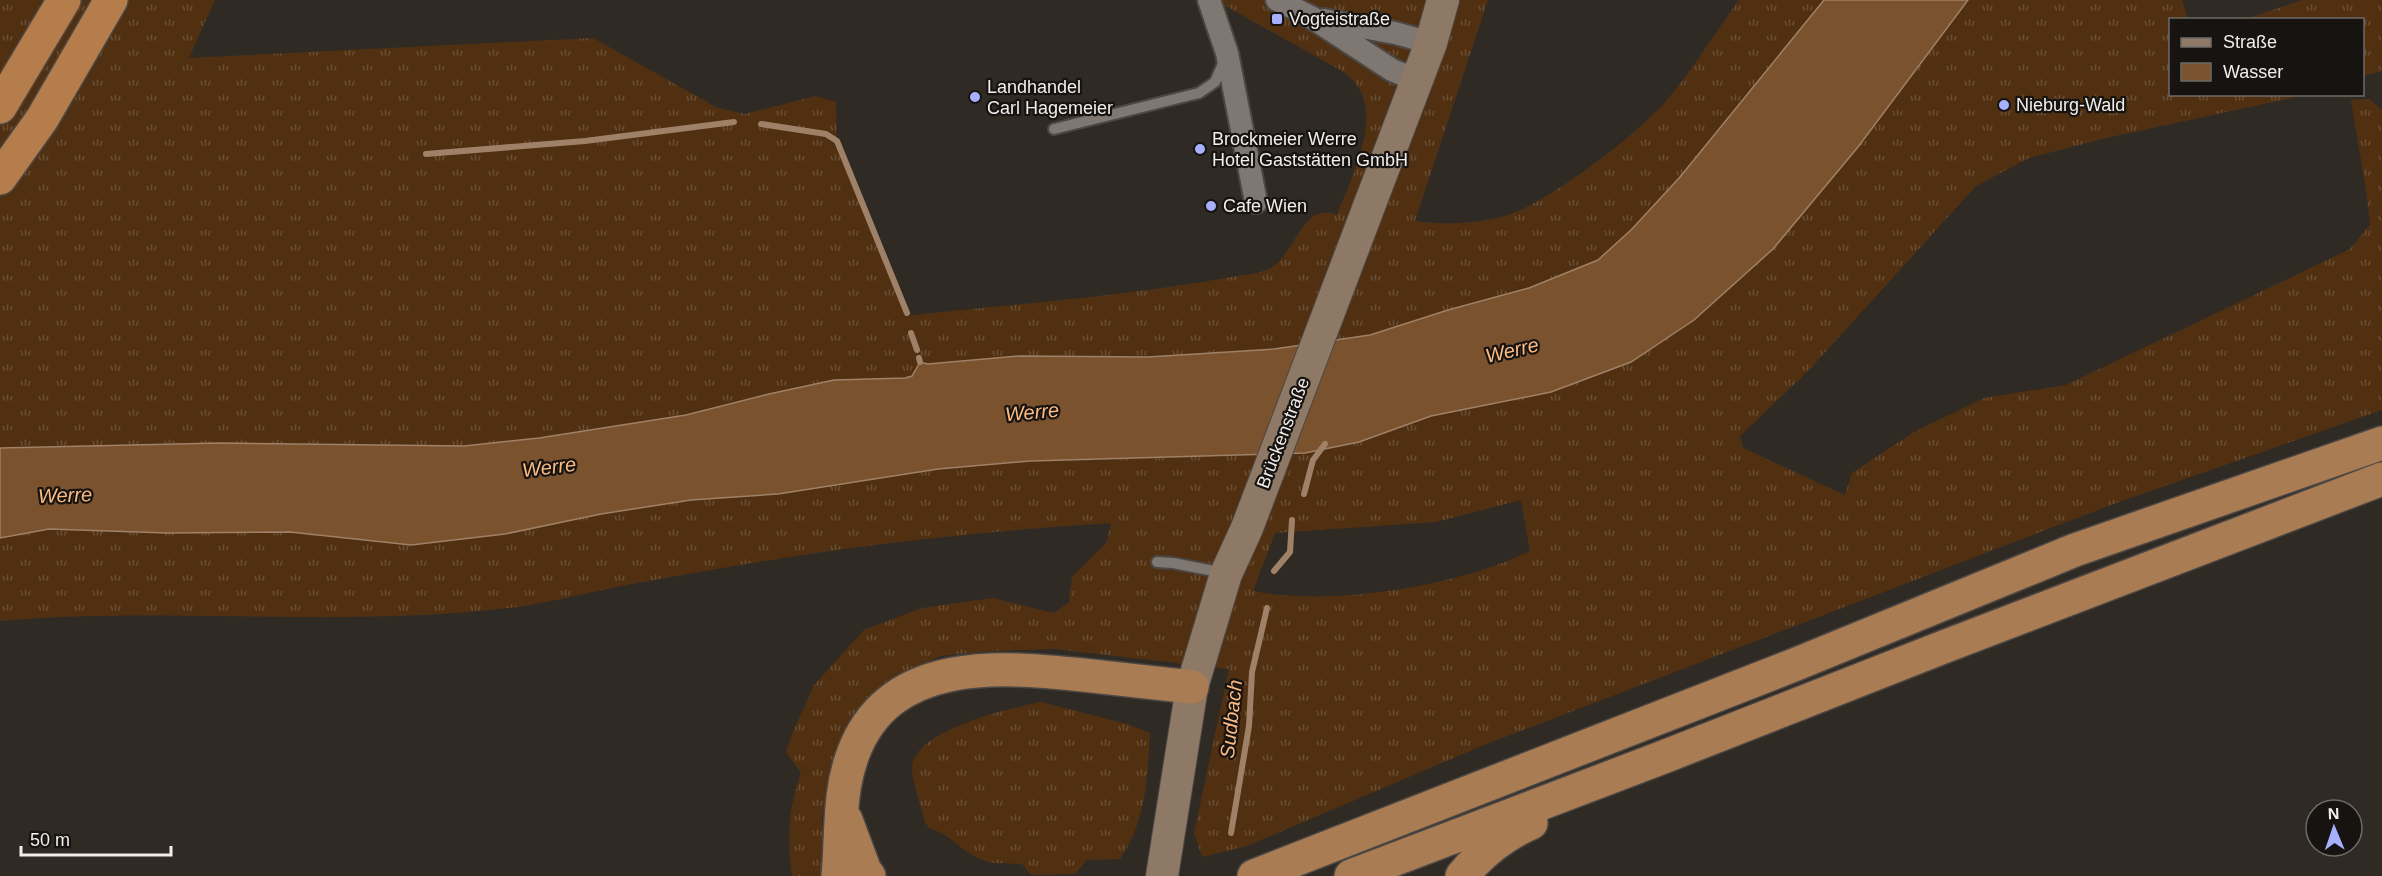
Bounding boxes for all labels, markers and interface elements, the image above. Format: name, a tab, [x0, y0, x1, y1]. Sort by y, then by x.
place label: Vogteistraße	[1289, 9, 1390, 29]
marker: Vogteistraße	[1270, 12, 1284, 26]
legend	[2169, 18, 2364, 96]
text: Straße	[2223, 32, 2277, 52]
text: Wasser	[2223, 62, 2283, 82]
place label: Landhandel Carl Hagemeier	[987, 77, 1113, 118]
marker: Landhandel Carl Hagemeier	[968, 90, 982, 104]
place label: Nieburg-Wald	[2016, 95, 2125, 115]
marker: Nieburg-Wald	[1997, 98, 2011, 112]
place label: Brockmeier Werre Hotel Gaststätten GmbH	[1212, 129, 1408, 170]
marker: Brockmeier Werre Hotel Gaststätten GmbH	[1193, 142, 1207, 156]
place label: Cafe Wien	[1223, 196, 1307, 216]
marker: Cafe Wien	[1204, 199, 1218, 213]
water label: Werre	[1483, 333, 1541, 367]
street label: Brückenstraße	[1253, 375, 1313, 491]
water label: Werre	[1004, 399, 1060, 425]
water label: Werre	[521, 453, 577, 481]
water label: Werre	[38, 483, 92, 507]
water label: Sudbach	[1216, 679, 1246, 759]
north arrow	[2304, 798, 2364, 858]
text: N	[2327, 805, 2340, 822]
scale bar	[21, 819, 171, 857]
text: 50 m	[30, 830, 70, 850]

